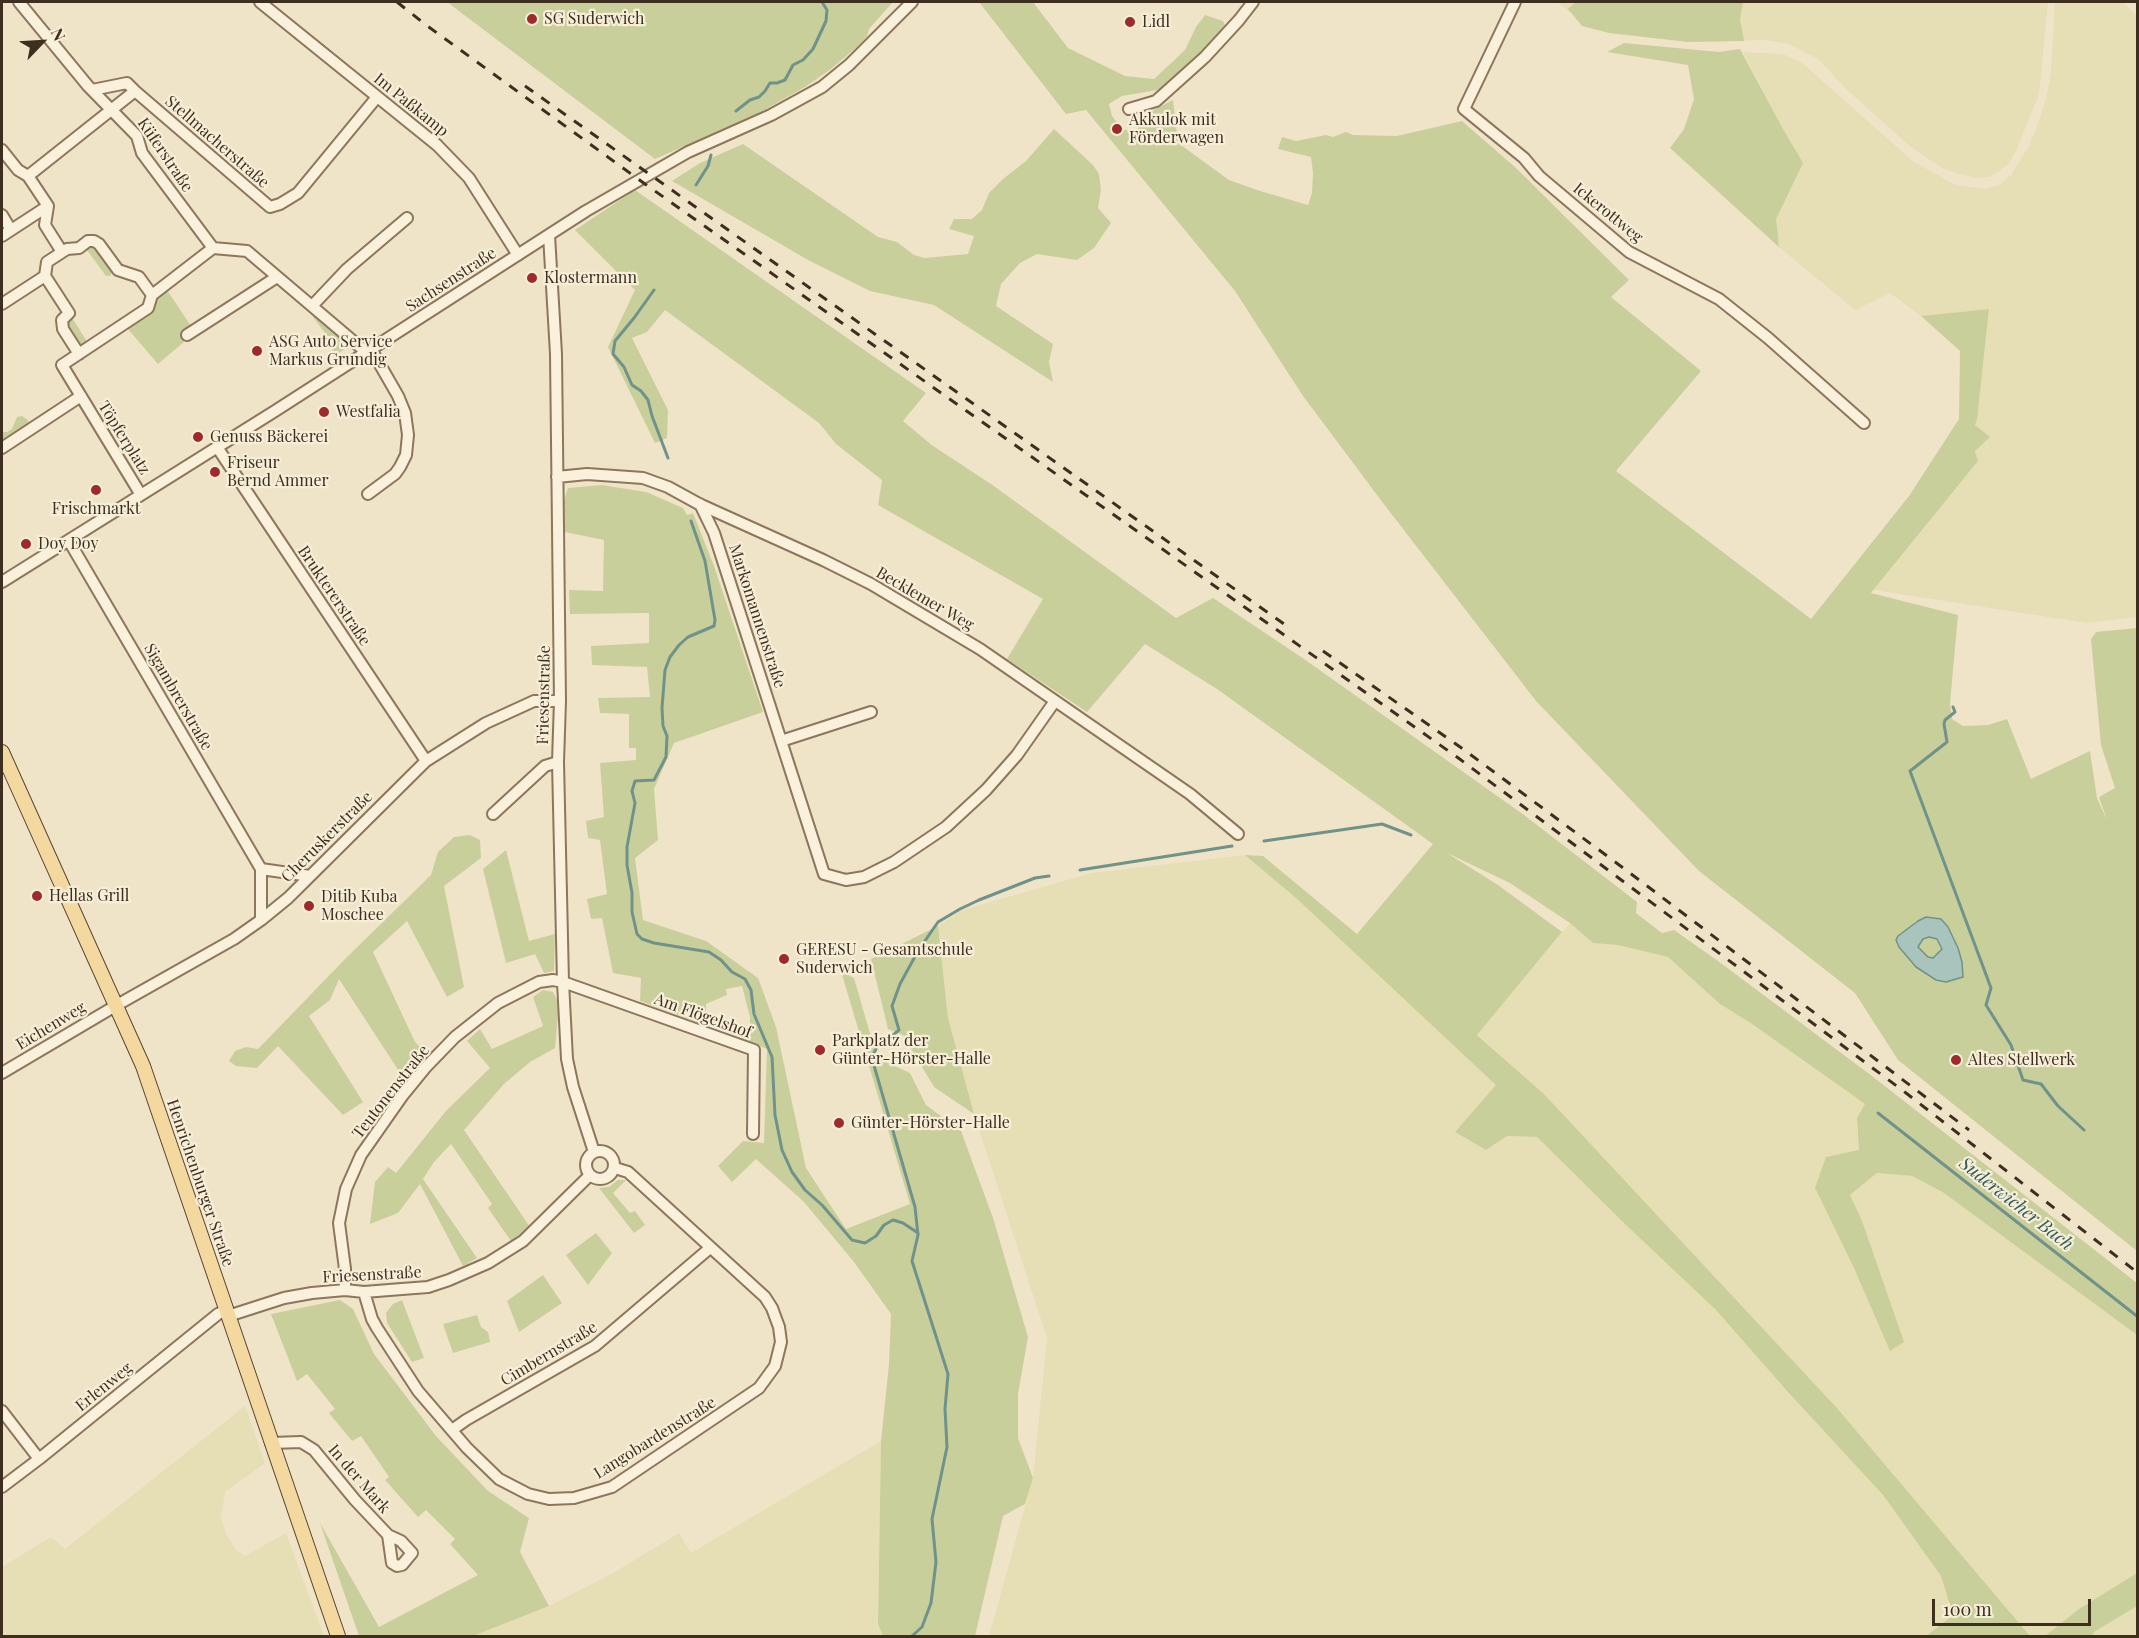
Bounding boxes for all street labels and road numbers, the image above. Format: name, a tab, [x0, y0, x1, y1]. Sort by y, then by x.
street label: Im Paßkamp	[370, 69, 452, 141]
street label: Stellmacherstraße	[161, 92, 273, 192]
street label: Küferstraße	[133, 114, 197, 196]
street label: Ickerottweg	[1569, 179, 1647, 247]
street label: Sachsenstraße	[402, 244, 500, 316]
street label: Töpferplatz	[94, 398, 154, 478]
street label: Bruktererstraße	[294, 542, 374, 650]
street label: Markomannenstraße	[725, 542, 789, 690]
street label: Becklemer Weg	[873, 563, 977, 635]
street label: Sigambrerstraße	[140, 640, 216, 754]
street label: Friesenstraße	[534, 645, 554, 745]
street label: Cheruskerstraße	[277, 787, 377, 887]
street label: Am Flögelshof	[652, 990, 754, 1042]
street label: Eichenweg	[13, 998, 89, 1054]
street label: Teutonenstraße	[348, 1041, 434, 1143]
street label: Henrichenburger Straße	[162, 1097, 238, 1269]
street label: Friesenstraße	[322, 1263, 422, 1287]
street label: Cimbernstraße	[497, 1318, 601, 1390]
street label: Erlenweg	[72, 1358, 136, 1416]
street label: Langobardenstraße	[591, 1393, 719, 1483]
street label: In der Mark	[324, 1441, 394, 1517]

